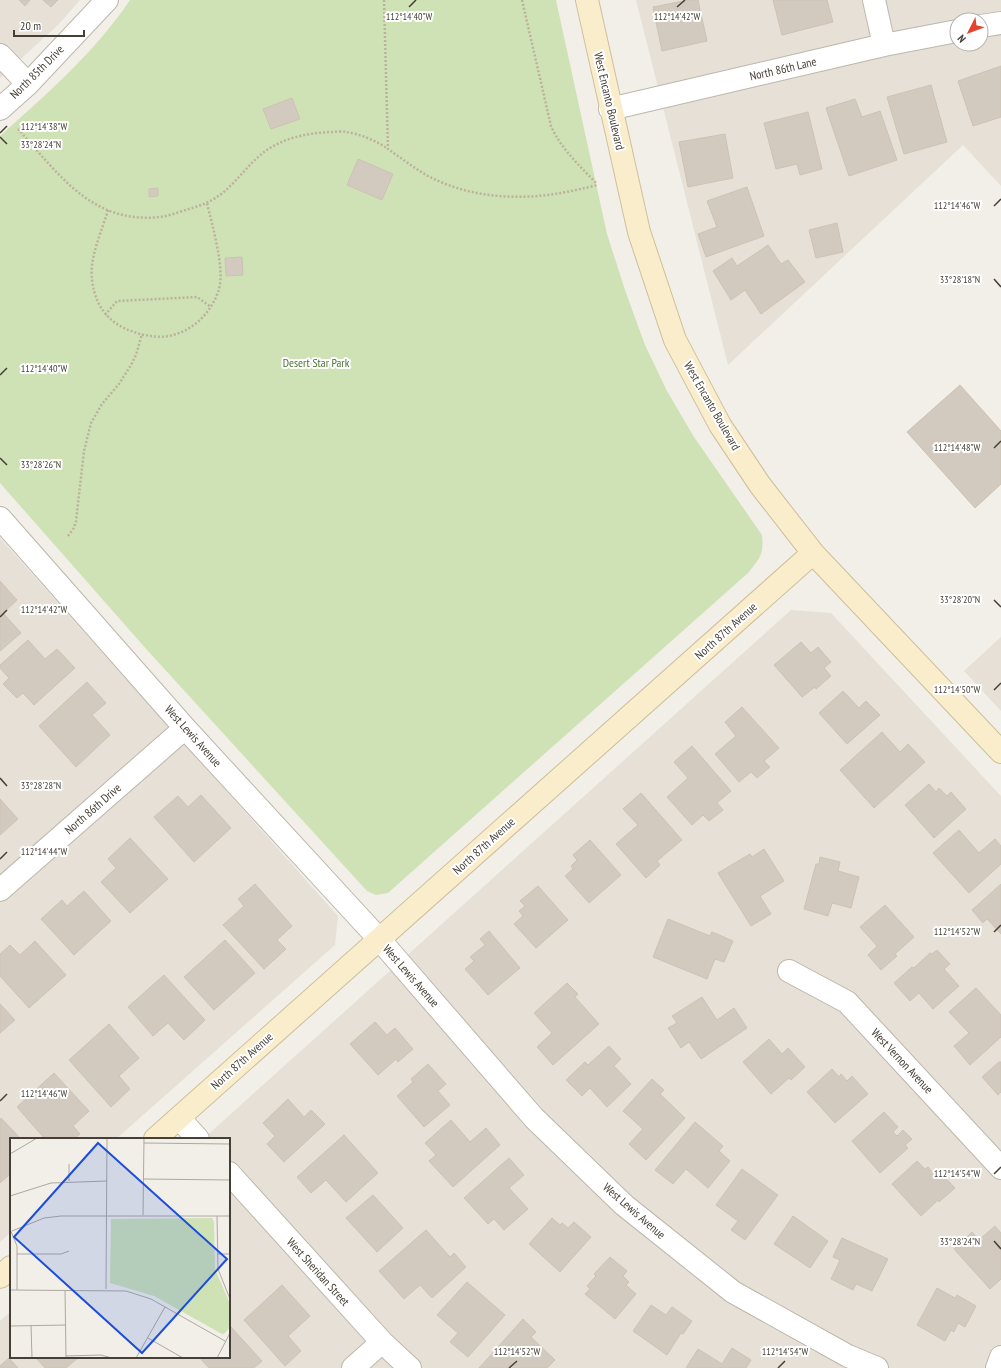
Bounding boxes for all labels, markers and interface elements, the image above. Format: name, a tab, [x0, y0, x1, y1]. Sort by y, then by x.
text: 112°14'40"W	[386, 10, 433, 23]
text: 112°14'42"W	[654, 10, 701, 23]
scale bar	[14, 12, 84, 38]
north arrow	[949, 12, 989, 52]
text: 20 m	[20, 18, 41, 33]
text: N	[954, 32, 969, 46]
street label: North 85th Drive	[7, 42, 67, 102]
street label: West Encanto Boulevard	[591, 51, 628, 151]
street label: North 86th Lane	[748, 54, 818, 83]
text: 112°14'38"W	[21, 120, 68, 133]
text: 33°28'24"N	[21, 138, 61, 151]
text: 112°14'46"W	[934, 199, 981, 212]
text: 33°28'18"N	[940, 273, 980, 286]
park label: Desert Star Park	[283, 355, 350, 370]
street label: West Encanto Boulevard	[681, 359, 744, 453]
text: 112°14'40"W	[21, 362, 68, 375]
text: 112°14'48"W	[934, 441, 981, 454]
text: 33°28'26"N	[21, 458, 61, 471]
text: 33°28'20"N	[940, 593, 980, 606]
street label: North 87th Avenue	[692, 599, 760, 662]
text: 112°14'42"W	[21, 603, 68, 616]
text: 112°14'50"W	[934, 683, 981, 696]
street label: West Lewis Avenue	[162, 702, 225, 770]
text: 33°28'28"N	[21, 779, 61, 792]
street label: North 86th Drive	[61, 780, 124, 837]
street label: North 87th Avenue	[450, 814, 518, 877]
text: 112°14'44"W	[21, 845, 68, 858]
text: 112°14'52"W	[934, 925, 981, 938]
street label: West Lewis Avenue	[380, 941, 443, 1010]
street label: West Vernon Avenue	[868, 1025, 936, 1096]
street label: North 87th Avenue	[208, 1029, 276, 1092]
text: 112°14'46"W	[21, 1087, 68, 1100]
inset map	[10, 1138, 230, 1358]
text: 112°14'54"W	[934, 1167, 981, 1180]
street label: West Lewis Avenue	[600, 1179, 669, 1242]
street label: West Sheridan Street	[284, 1235, 353, 1309]
text: 33°28'24"N	[940, 1235, 980, 1248]
text: 112°14'52"W	[494, 1345, 541, 1358]
text: 112°14'54"W	[762, 1345, 809, 1358]

